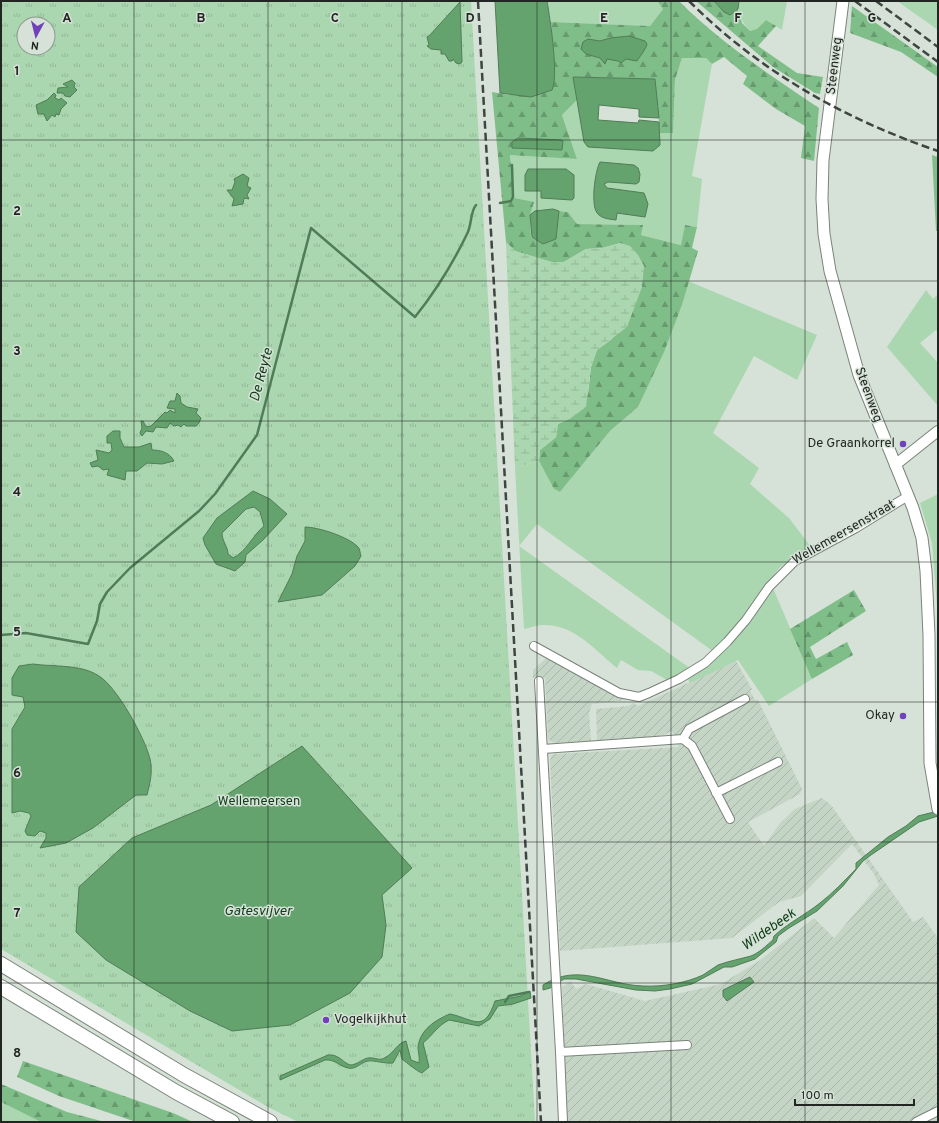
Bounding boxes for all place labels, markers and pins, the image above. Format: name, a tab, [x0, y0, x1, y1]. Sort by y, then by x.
place label: De Graankorrel	[807, 436, 895, 452]
marker: De Graankorrel	[898, 439, 908, 449]
place label: Okay	[865, 708, 895, 724]
marker: Okay	[898, 711, 908, 721]
place label: Vogelkijkhut	[334, 1012, 407, 1028]
marker: Vogelkijkhut	[321, 1015, 331, 1025]

